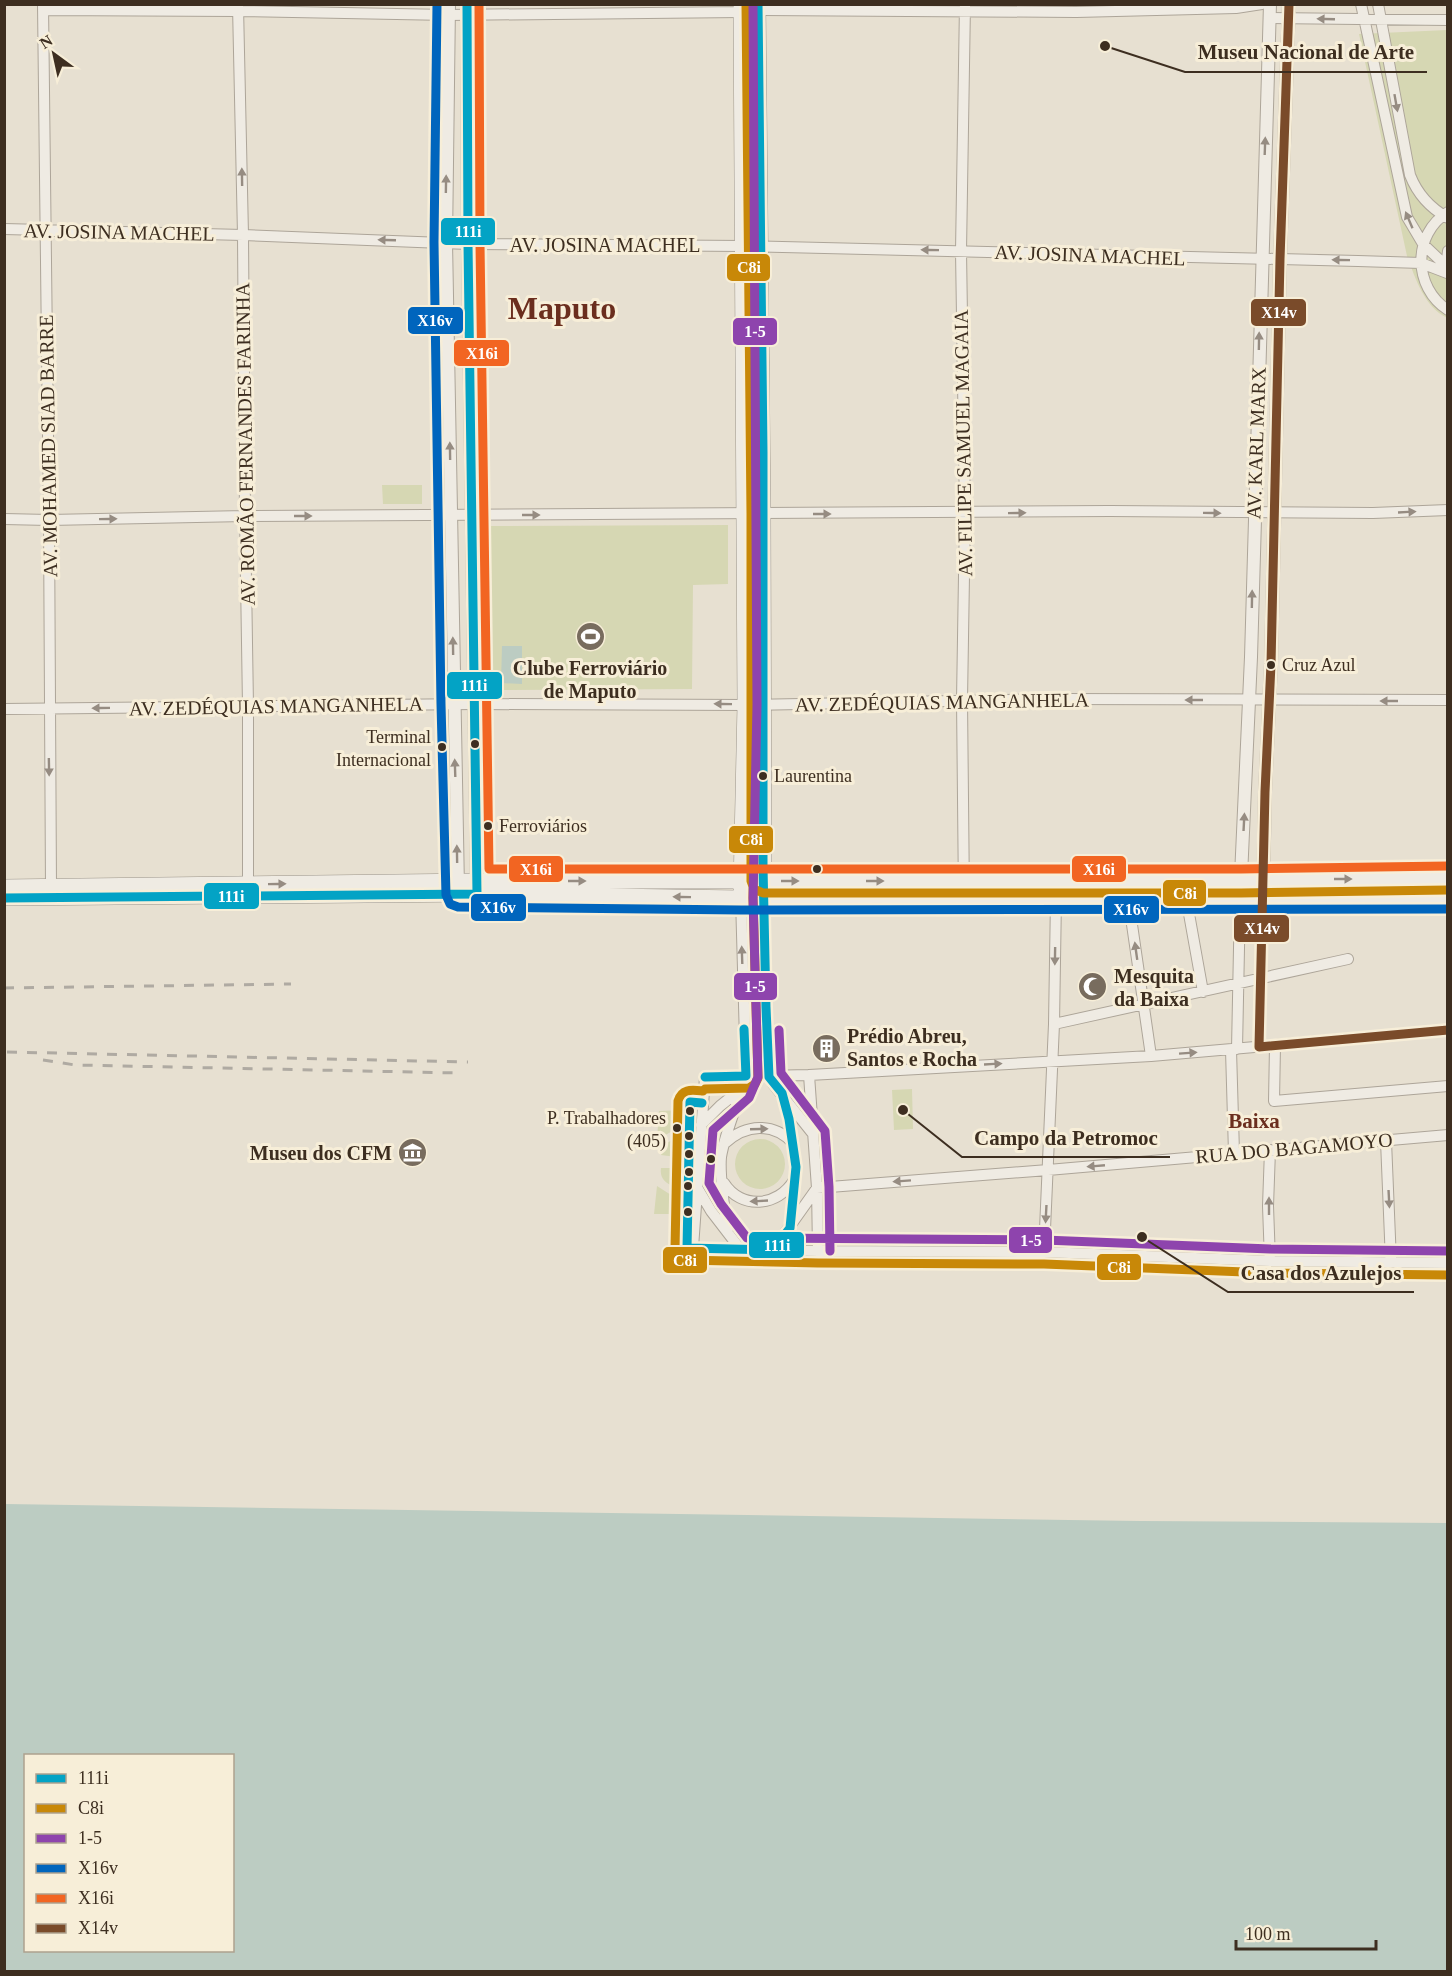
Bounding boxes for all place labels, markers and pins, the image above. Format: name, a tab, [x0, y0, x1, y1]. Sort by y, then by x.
callout: Museu Nacional de Arte	[1185, 33, 1427, 72]
sports icon: Clube Ferroviário de Maputo	[574, 621, 606, 653]
place label: Cruz Azul	[1282, 655, 1356, 675]
place label: Clube Ferroviário de Maputo	[513, 657, 667, 703]
marker: Cruz Azul	[1265, 659, 1277, 671]
place label: Terminal Internacional	[336, 727, 431, 770]
unlabelled marker	[469, 738, 481, 750]
marker: Terminal Internacional	[436, 741, 448, 753]
place label: Laurentina	[774, 766, 852, 786]
marker: Laurentina	[757, 770, 769, 782]
place label: Ferroviários	[499, 816, 587, 836]
marker: Ferroviários	[482, 820, 494, 832]
unlabelled marker	[811, 863, 823, 875]
place label: Mesquita da Baixa	[1114, 965, 1194, 1010]
mosque icon: Mesquita da Baixa	[1077, 971, 1109, 1003]
place label: Prédio Abreu, Santos e Rocha	[847, 1025, 977, 1070]
building icon: Prédio Abreu, Santos e Rocha	[810, 1032, 842, 1064]
unlabelled marker	[684, 1105, 696, 1117]
place label: P. Trabalhadores (405)	[547, 1108, 666, 1152]
callout: Campo da Petromoc	[962, 1118, 1170, 1157]
marker: P. Trabalhadores (405)	[671, 1122, 683, 1134]
unlabelled marker	[683, 1130, 695, 1142]
museum icon: Museu dos CFM	[397, 1137, 429, 1169]
place label: Museu dos CFM	[250, 1142, 392, 1164]
unlabelled marker	[683, 1148, 695, 1160]
unlabelled marker	[705, 1153, 717, 1165]
unlabelled marker	[683, 1166, 695, 1178]
unlabelled marker	[682, 1180, 694, 1192]
unlabelled marker	[682, 1206, 694, 1218]
callout: Casa dos Azulejos	[1228, 1253, 1414, 1292]

